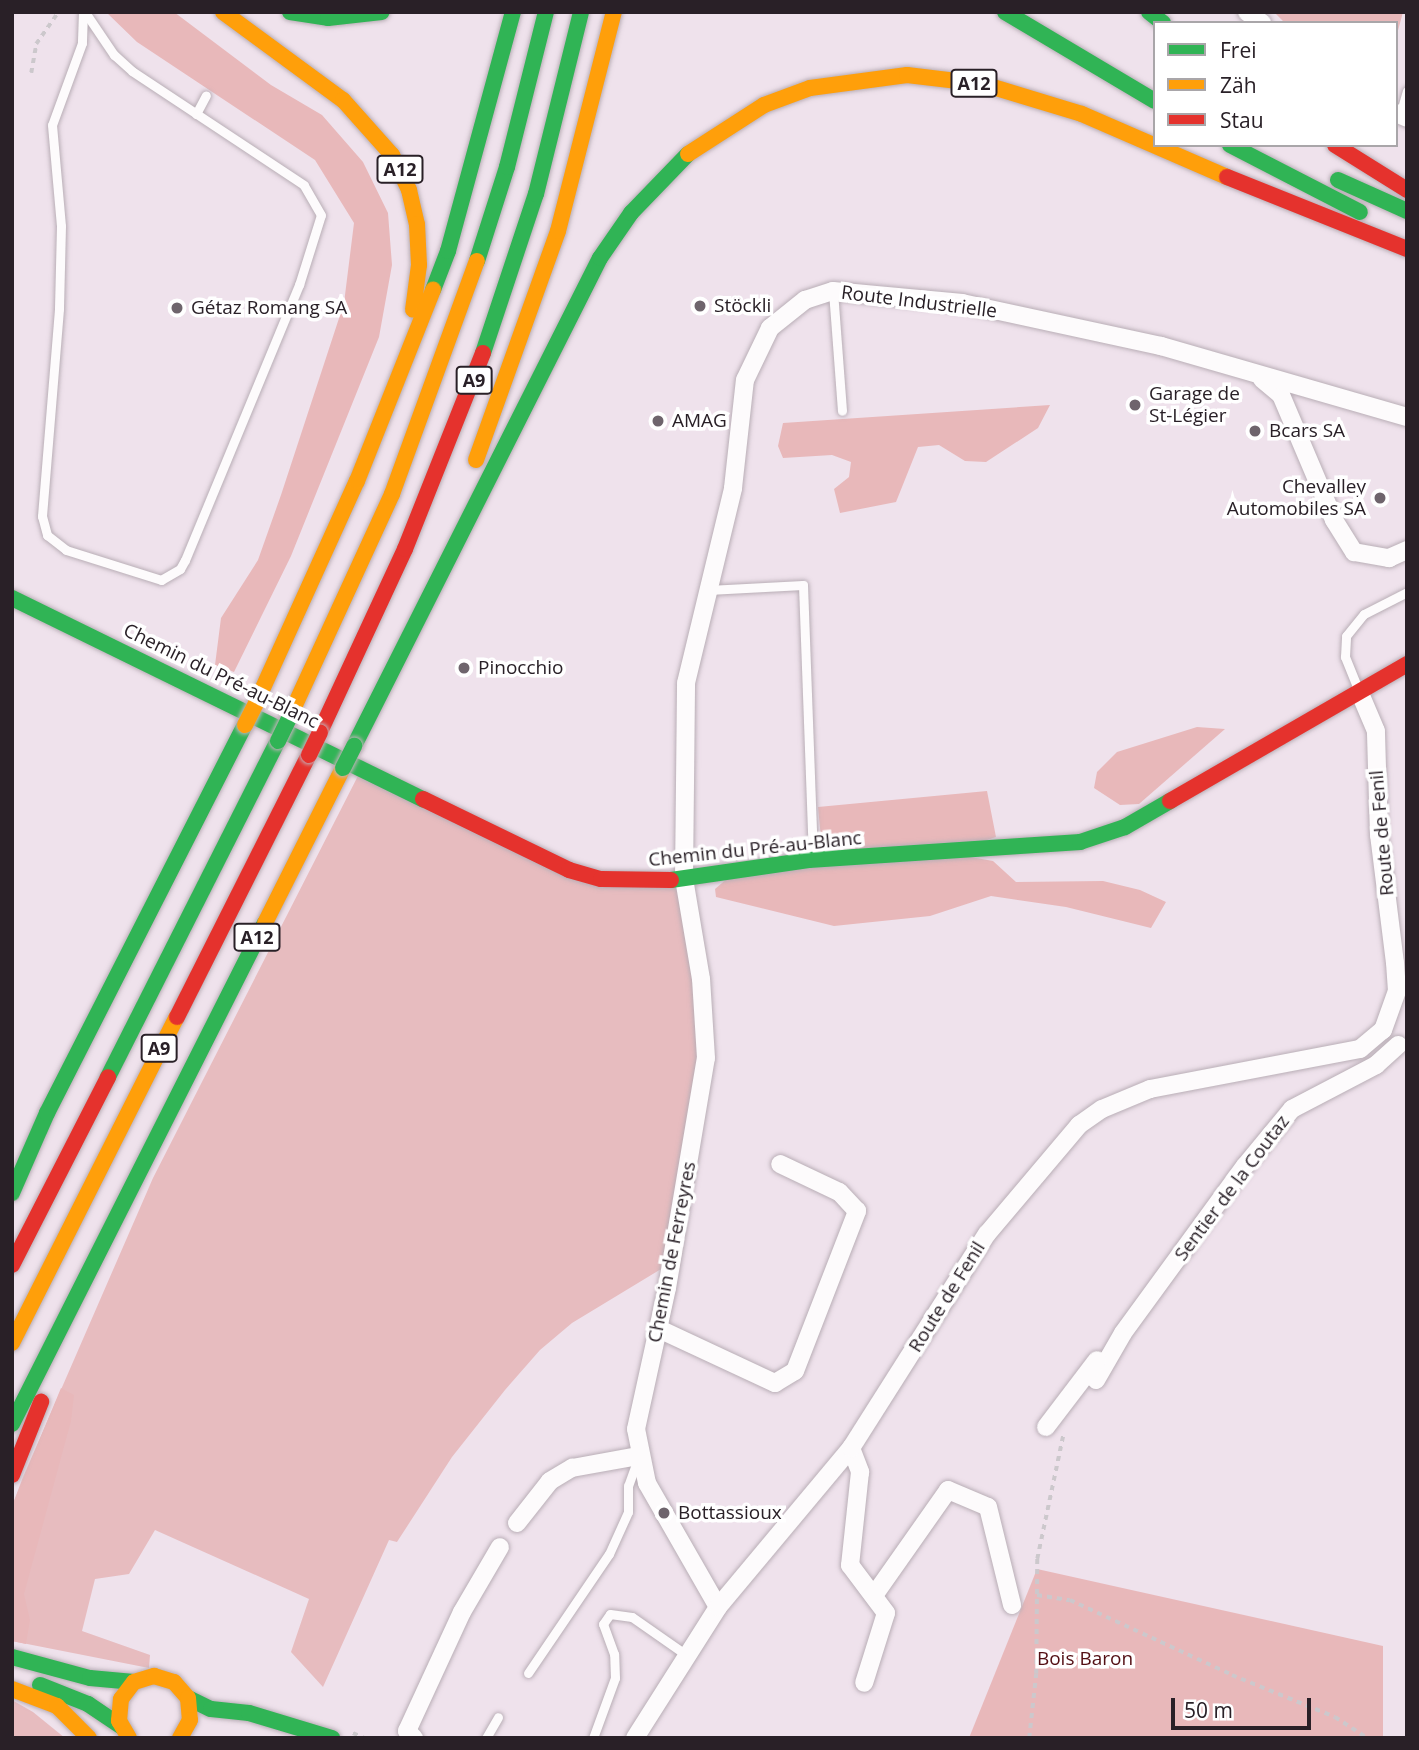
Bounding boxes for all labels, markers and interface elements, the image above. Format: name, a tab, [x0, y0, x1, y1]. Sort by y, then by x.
legend	[1153, 21, 1398, 147]
text: Frei	[1220, 36, 1257, 64]
road number: A12	[950, 68, 998, 98]
text: Zäh	[1220, 71, 1257, 99]
text: Stau	[1220, 106, 1264, 134]
road number: A12	[376, 154, 424, 184]
street label: Route Industrielle	[840, 281, 998, 323]
place label: Stöckli	[714, 295, 771, 317]
place label: Gétaz Romang SA	[191, 297, 347, 319]
marker: Stöckli	[692, 298, 708, 314]
marker: Gétaz Romang SA	[169, 300, 185, 316]
road number: A9	[455, 366, 493, 394]
place label: Garage de St-Légier	[1149, 383, 1240, 427]
marker: Garage de St-Légier	[1127, 397, 1143, 413]
place label: AMAG	[672, 410, 727, 432]
marker: AMAG	[650, 413, 666, 429]
place label: Bcars SA	[1269, 420, 1345, 442]
marker: Bcars SA	[1247, 423, 1263, 439]
place label: Chevalley Automobiles SA	[1227, 476, 1366, 520]
marker: Chevalley Automobiles SA	[1372, 490, 1388, 506]
street label: Chemin du Pré-au-Blanc	[120, 619, 322, 733]
place label: Pinocchio	[478, 657, 563, 679]
marker: Pinocchio	[456, 660, 472, 676]
street label: Route de Fenil	[1365, 769, 1399, 897]
street label: Chemin du Pré-au-Blanc	[647, 826, 863, 872]
road number: A12	[232, 922, 282, 952]
road number: A9	[140, 1034, 178, 1063]
street label: Sentier de la Coutaz	[1170, 1111, 1294, 1265]
street label: Chemin de Ferreyres	[643, 1159, 701, 1345]
street label: Route de Fenil	[904, 1237, 990, 1357]
place label: Bottassioux	[678, 1502, 782, 1524]
marker: Bottassioux	[656, 1505, 672, 1521]
park label: Bois Baron	[1037, 1648, 1133, 1670]
scale bar	[1174, 1684, 1314, 1728]
text: 50 m	[1184, 1696, 1233, 1724]

